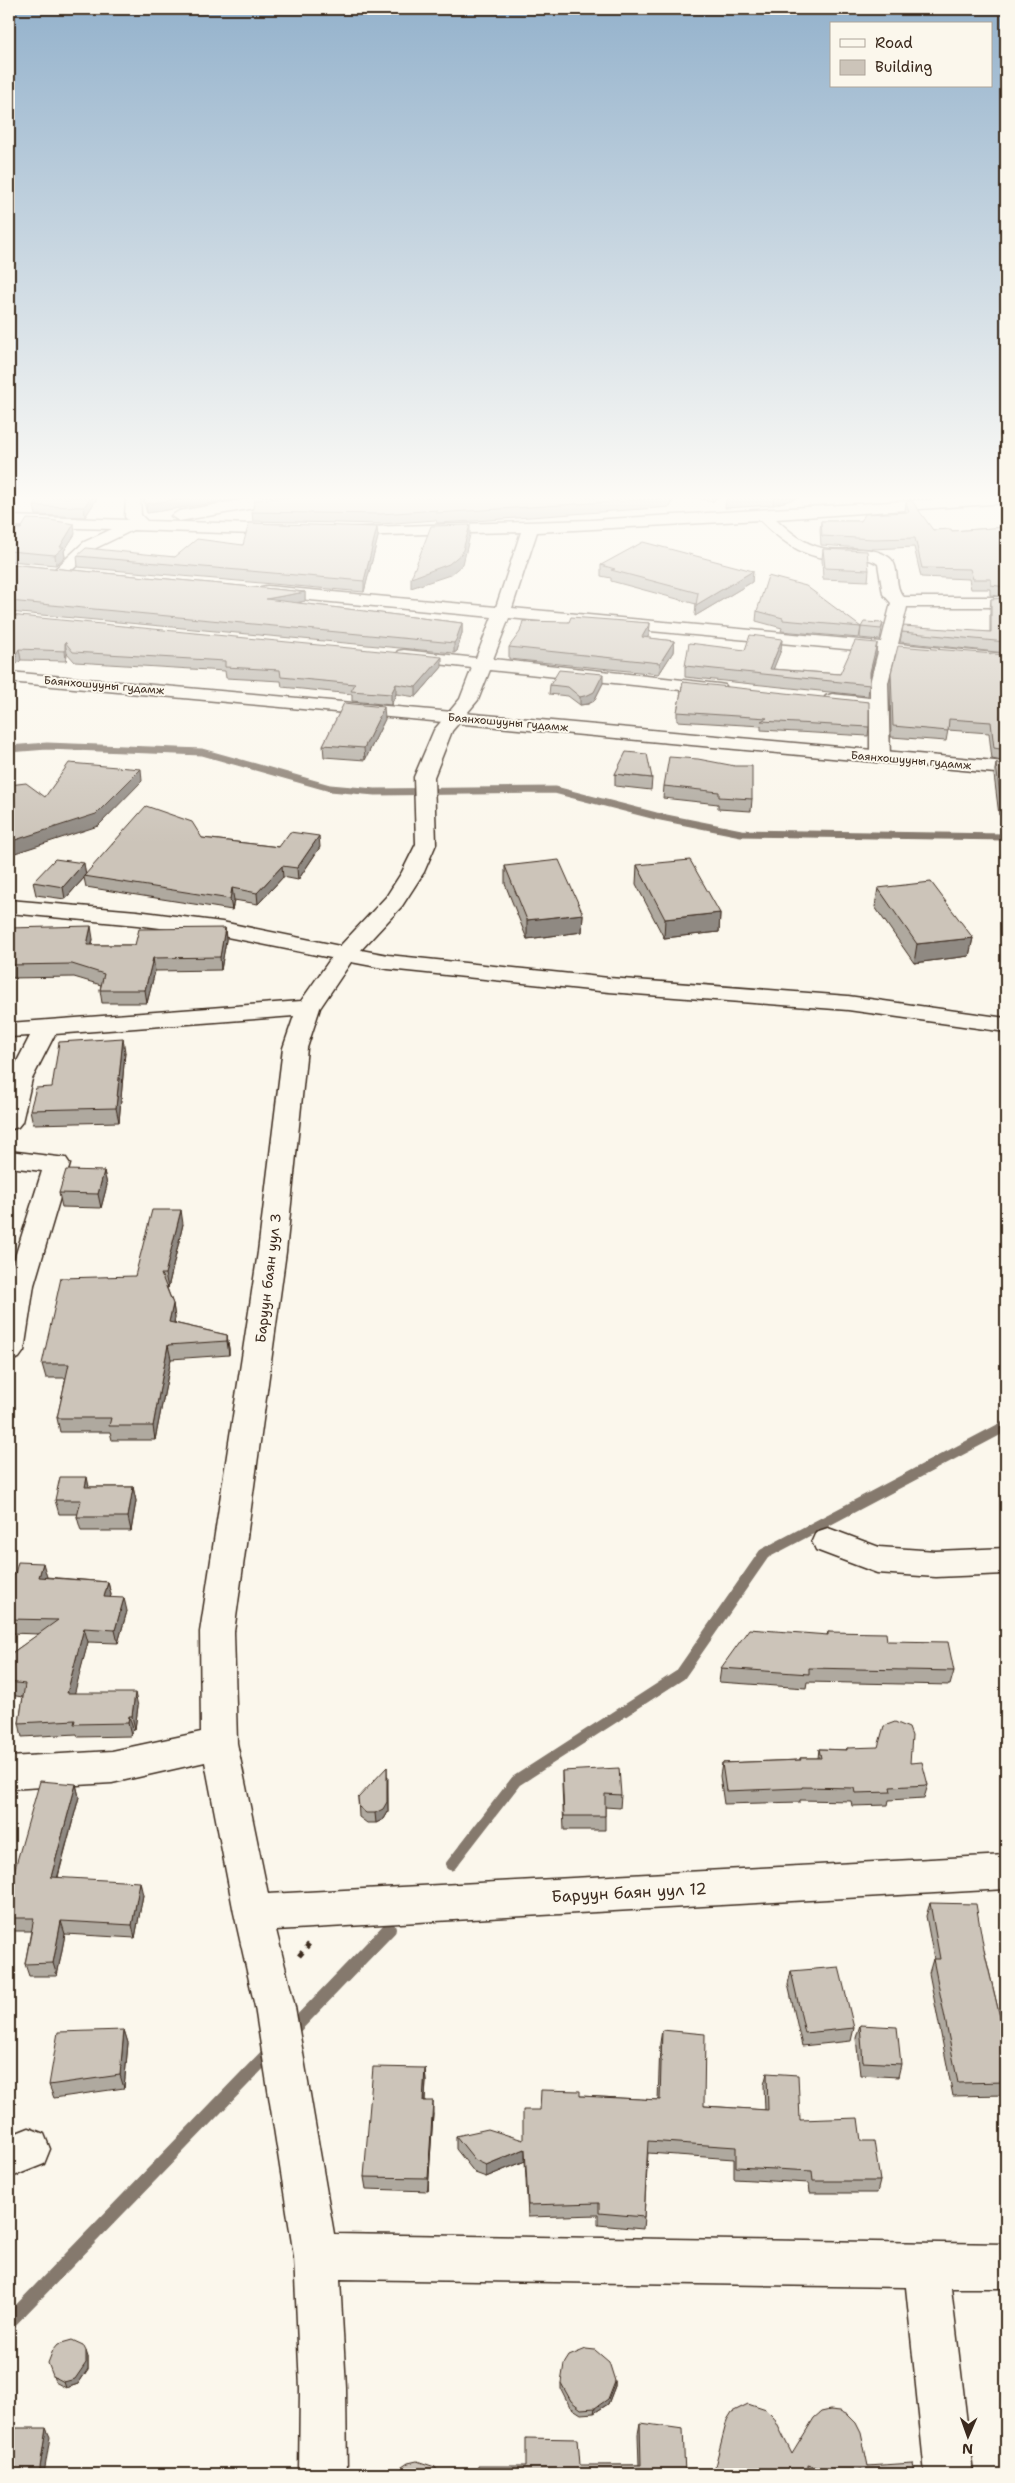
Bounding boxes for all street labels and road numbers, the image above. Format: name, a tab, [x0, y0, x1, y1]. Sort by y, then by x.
street label: Баянхошууны гудамж	[43, 673, 166, 698]
street label: Баянхошууны гудамж	[447, 710, 570, 735]
street label: Баянхошууны гудамж	[850, 748, 973, 773]
street label: Баруун баян уул 3	[251, 1212, 285, 1344]
street label: Баруун баян уул 12	[551, 1878, 707, 1907]

